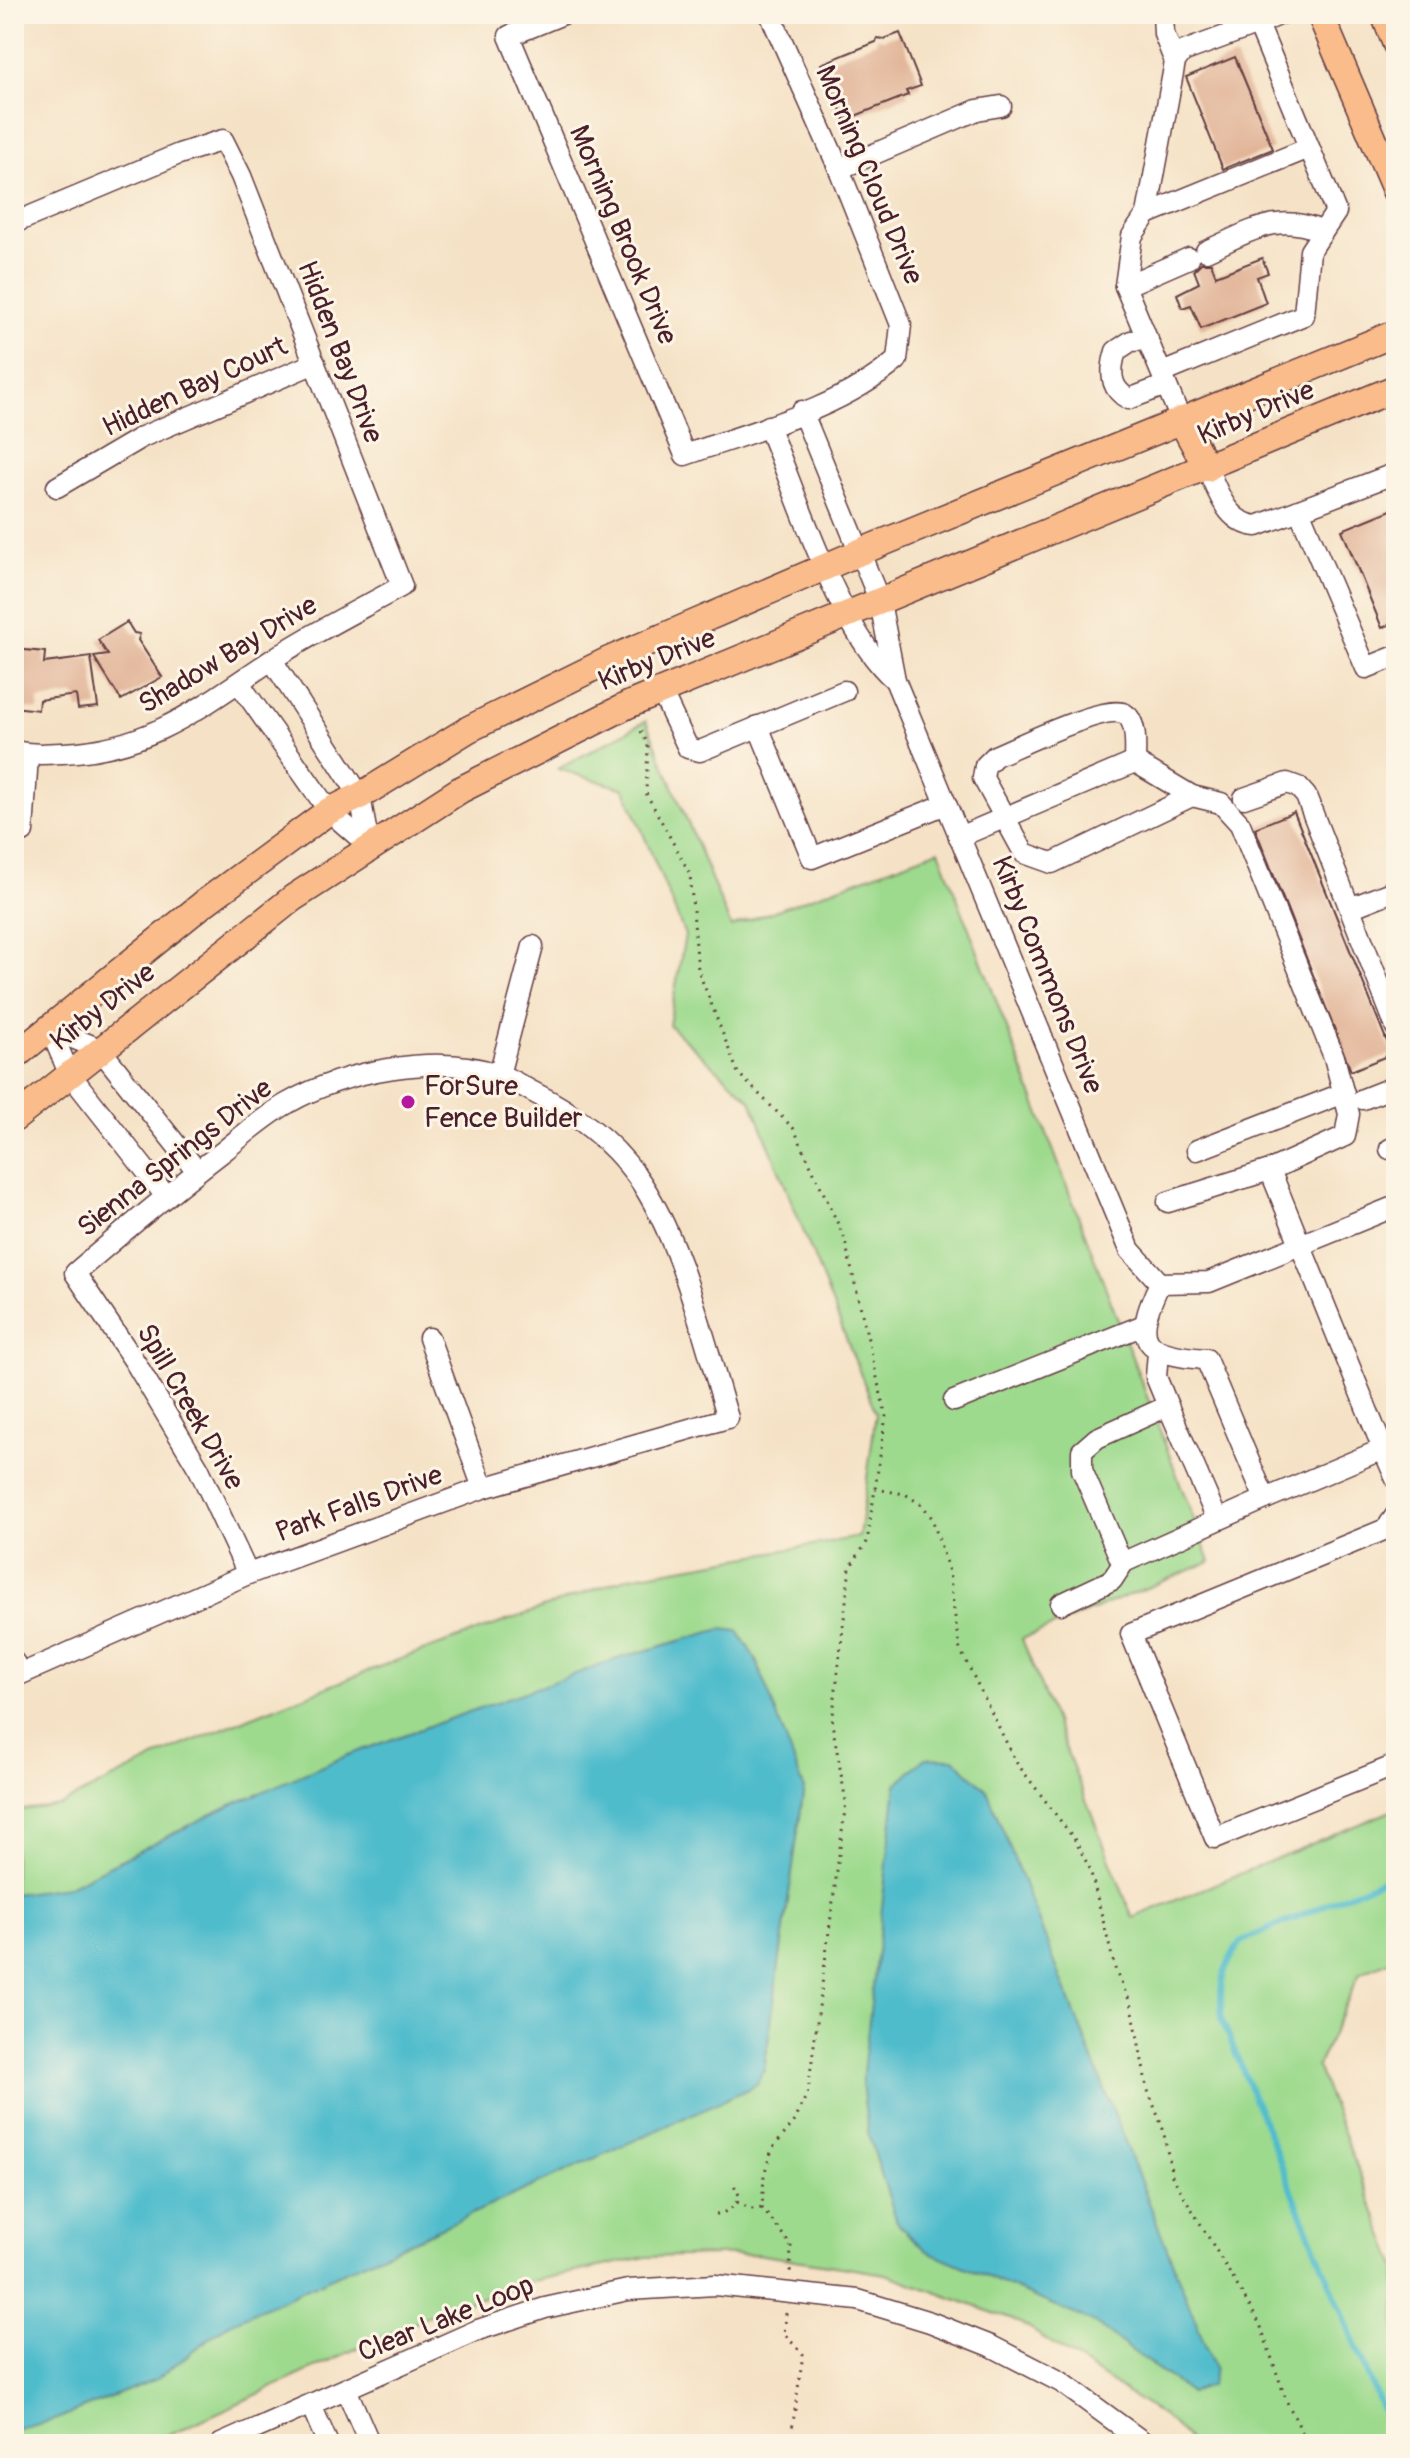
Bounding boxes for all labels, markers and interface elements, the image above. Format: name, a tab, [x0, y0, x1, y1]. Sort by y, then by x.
street label: Morning Cloud Drive	[807, 60, 931, 290]
street label: Morning Brook Drive	[561, 120, 685, 350]
street label: Hidden Bay Drive	[289, 256, 391, 448]
street label: Hidden Bay Court	[97, 329, 294, 445]
street label: Kirby Drive	[1192, 373, 1320, 453]
street label: Shadow Bay Drive	[132, 588, 324, 722]
street label: Kirby Drive	[593, 621, 721, 699]
street label: Kirby Commons Drive	[983, 851, 1111, 1099]
street label: Kirby Drive	[44, 955, 163, 1059]
place label: ForSure Fence Builder	[424, 1069, 583, 1136]
street label: Sienna Springs Drive	[70, 1071, 280, 1245]
marker: ForSure Fence Builder	[399, 1093, 417, 1111]
street label: Spill Creek Drive	[128, 1318, 252, 1496]
street label: Park Falls Drive	[271, 1458, 447, 1550]
street label: Clear Lake Loop	[353, 2268, 539, 2370]

